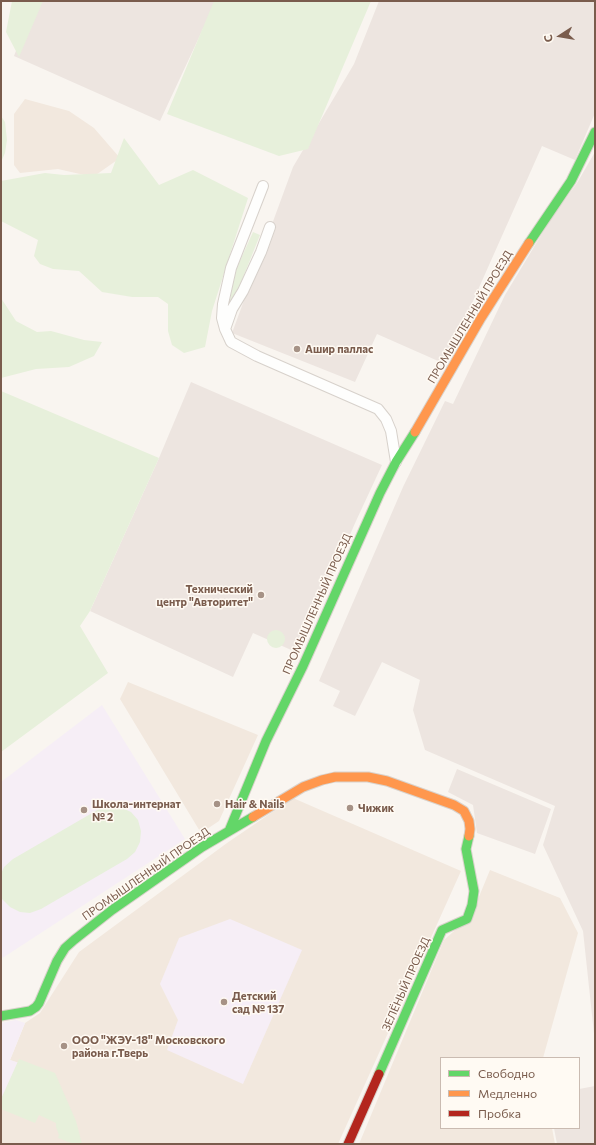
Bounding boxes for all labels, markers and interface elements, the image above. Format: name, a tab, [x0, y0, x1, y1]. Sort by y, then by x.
north arrow	[540, 16, 580, 56]
text: С	[541, 34, 555, 44]
street label: ПРОМЫШЛЕННЫЙ ПРОЕЗД	[425, 248, 515, 386]
place label: Ашир паллас	[305, 342, 373, 356]
marker: Ашир паллас	[292, 344, 302, 354]
street label: ПРОМЫШЛЕННЫЙ ПРОЕЗД	[280, 532, 354, 676]
place label: Технический центр "Авторитет"	[156, 582, 253, 608]
marker: Технический центр "Авторитет"	[256, 590, 266, 600]
place label: Школа-интернат № 2	[92, 797, 181, 823]
place label: Hair & Nails	[225, 797, 284, 811]
marker: Hair & Nails	[212, 799, 222, 809]
place label: Чижик	[358, 801, 394, 815]
marker: Чижик	[345, 803, 355, 813]
marker: Школа-интернат № 2	[79, 805, 89, 815]
street label: ПРОМЫШЛЕННЫЙ ПРОЕЗД	[80, 825, 212, 923]
street label: ЗЕЛЁНЫЙ ПРОЕЗД	[379, 935, 433, 1033]
place label: Детский сад № 137	[232, 989, 284, 1015]
marker: Детский сад № 137	[219, 997, 229, 1007]
place label: ООО "ЖЭУ-18" Московского района г.Тверь	[72, 1033, 225, 1059]
marker: ООО "ЖЭУ-18" Московского района г.Тверь	[59, 1041, 69, 1051]
legend	[440, 1057, 580, 1129]
text: Свободно	[478, 1066, 535, 1080]
text: Медленно	[478, 1086, 537, 1100]
text: Пробка	[478, 1106, 521, 1120]

